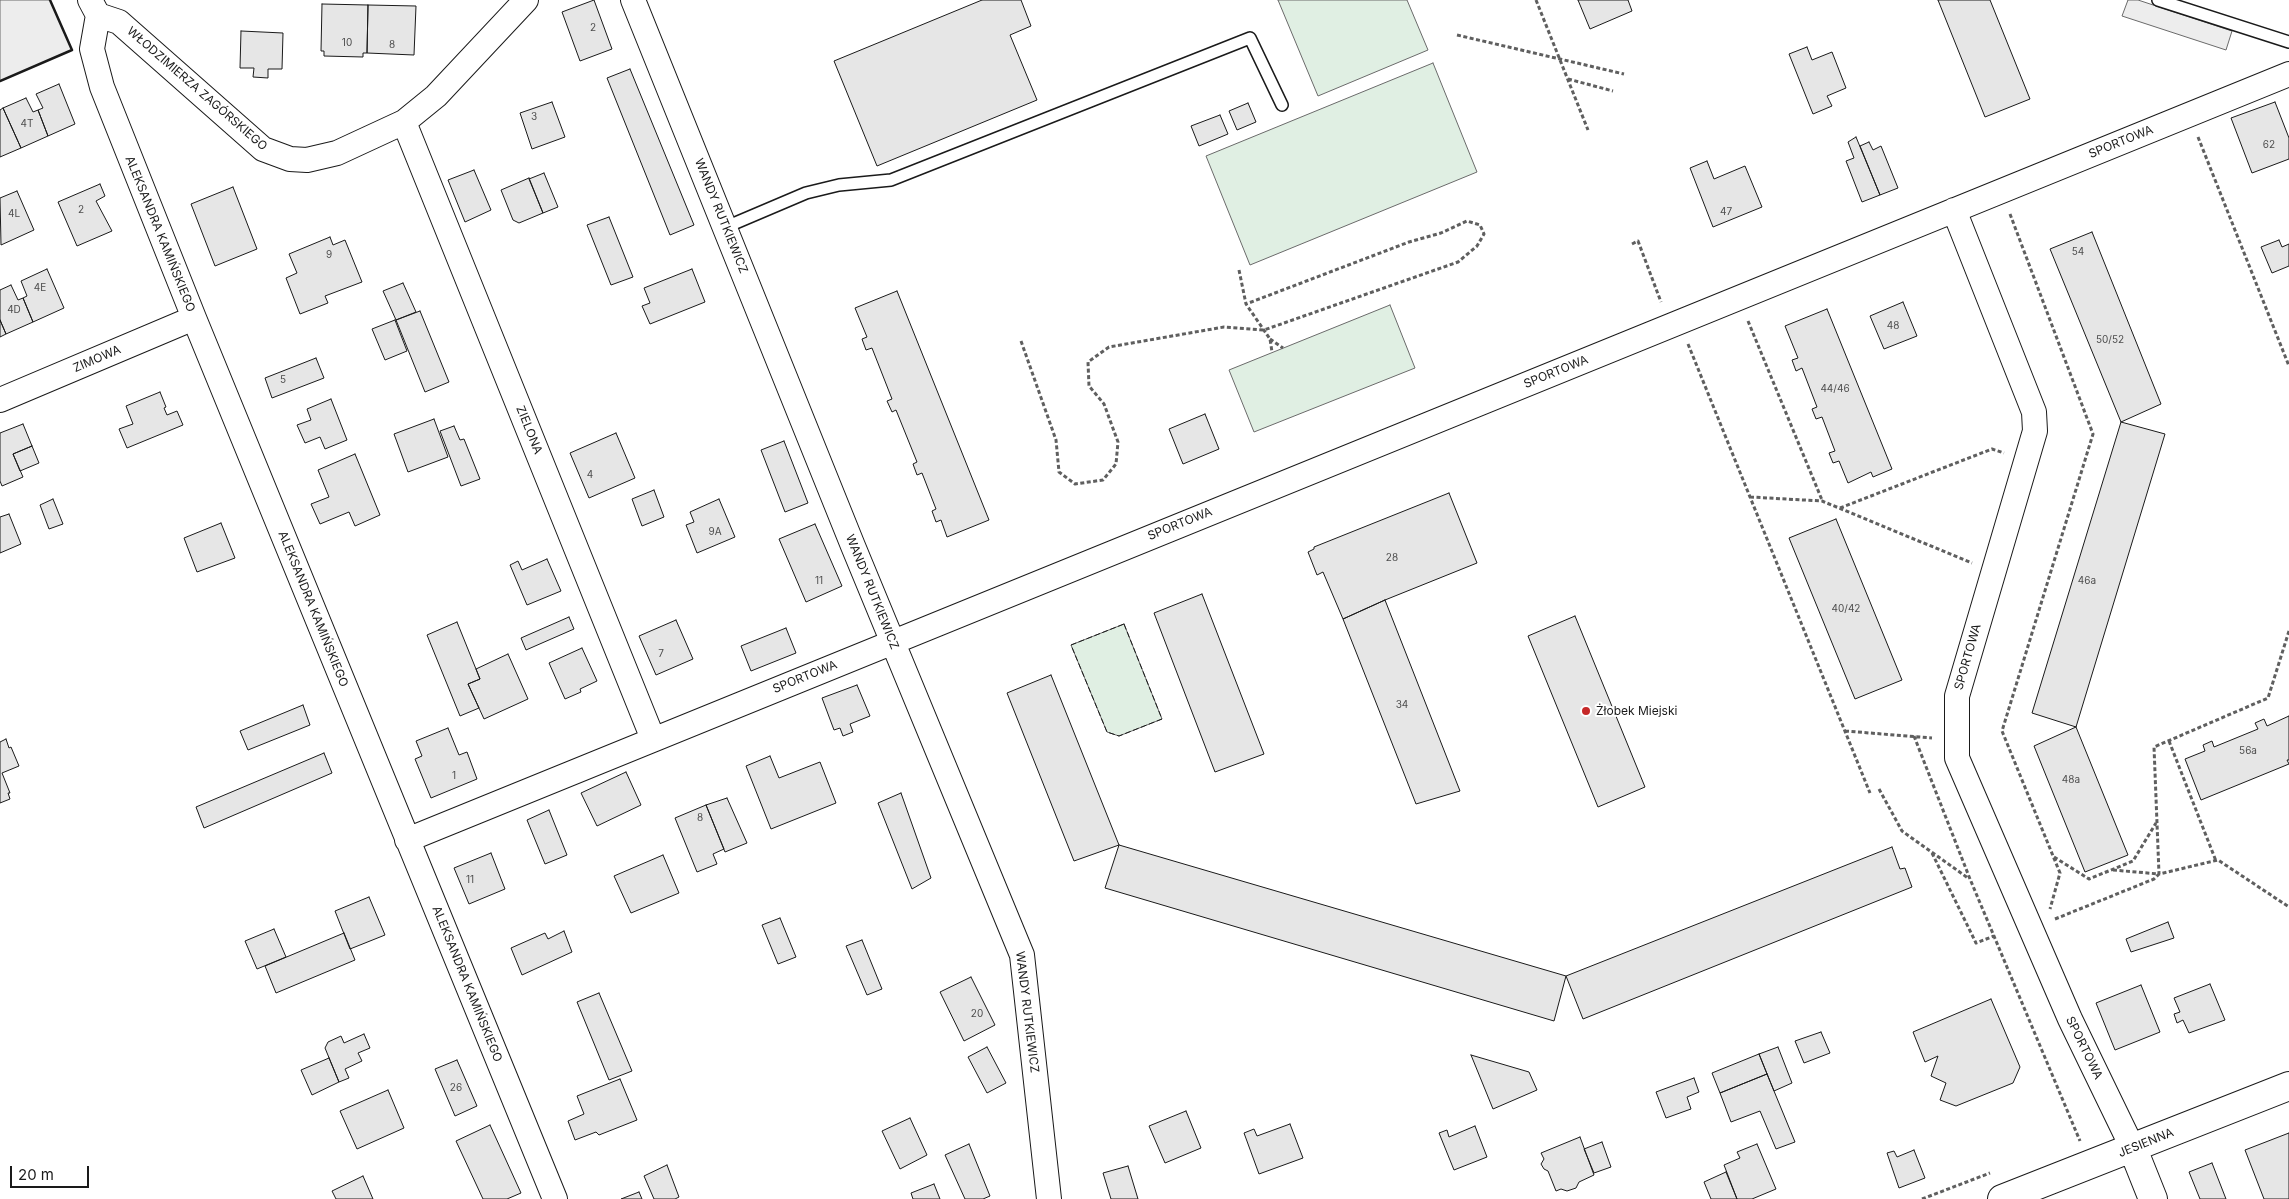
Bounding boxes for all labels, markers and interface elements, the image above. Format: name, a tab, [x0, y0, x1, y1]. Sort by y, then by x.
house number: 2	[590, 22, 596, 34]
street label: WŁODZIMIERZA ZAGÓRSKIEGO	[124, 24, 270, 154]
house number: 10	[342, 37, 352, 49]
house number: 8	[389, 39, 395, 51]
house number: 3	[531, 111, 537, 123]
house number: 4T	[21, 118, 33, 130]
street label: SPORTOWA	[2087, 123, 2155, 161]
house number: 62	[2263, 139, 2275, 151]
street label: ALEKSANDRA KAMIŃSKIEGO	[122, 154, 198, 314]
street label: WANDY RUTKIEWICZ	[691, 157, 751, 275]
house number: 2	[78, 204, 84, 216]
house number: 47	[1720, 206, 1732, 218]
house number: 4L	[8, 208, 20, 220]
house number: 54	[2072, 246, 2084, 258]
house number: 9	[326, 249, 332, 261]
house number: 4E	[34, 282, 46, 294]
house number: 4D	[7, 304, 21, 316]
house number: 48	[1887, 320, 1899, 332]
house number: 50/52	[2096, 334, 2124, 346]
street label: ZIMOWA	[71, 343, 123, 375]
street label: SPORTOWA	[1522, 353, 1590, 391]
house number: 5	[280, 374, 286, 386]
house number: 44/46	[1820, 383, 1850, 395]
street label: ZIELONA	[513, 404, 545, 456]
house number: 4	[587, 469, 593, 481]
street label: SPORTOWA	[1146, 505, 1214, 543]
house number: 9A	[708, 526, 722, 538]
street label: ALEKSANDRA KAMIŃSKIEGO	[275, 529, 351, 689]
street label: WANDY RUTKIEWICZ	[842, 533, 902, 651]
house number: 28	[1386, 552, 1398, 564]
house number: 11	[815, 575, 823, 587]
house number: 46a	[2078, 575, 2096, 587]
house number: 40/42	[1832, 603, 1860, 615]
street label: SPORTOWA	[1952, 622, 1984, 692]
house number: 7	[658, 648, 664, 660]
street label: SPORTOWA	[771, 658, 839, 696]
house number: 34	[1396, 699, 1408, 711]
place label: Żłobek Miejski	[1596, 704, 1677, 718]
marker: Żłobek Miejski	[1580, 705, 1592, 717]
house number: 56a	[2239, 745, 2257, 757]
house number: 1	[452, 770, 456, 782]
house number: 48a	[2062, 774, 2080, 786]
house number: 8	[697, 812, 703, 824]
house number: 11	[466, 874, 474, 886]
street label: ALEKSANDRA KAMIŃSKIEGO	[429, 904, 505, 1064]
street label: WANDY RUTKIEWICZ	[1012, 950, 1042, 1074]
house number: 20	[971, 1008, 983, 1020]
street label: SPORTOWA	[2063, 1014, 2105, 1082]
house number: 26	[450, 1082, 462, 1094]
street label: JESIENNA	[2116, 1125, 2176, 1161]
scale bar	[12, 1156, 91, 1188]
text: 20 m	[18, 1165, 54, 1184]

